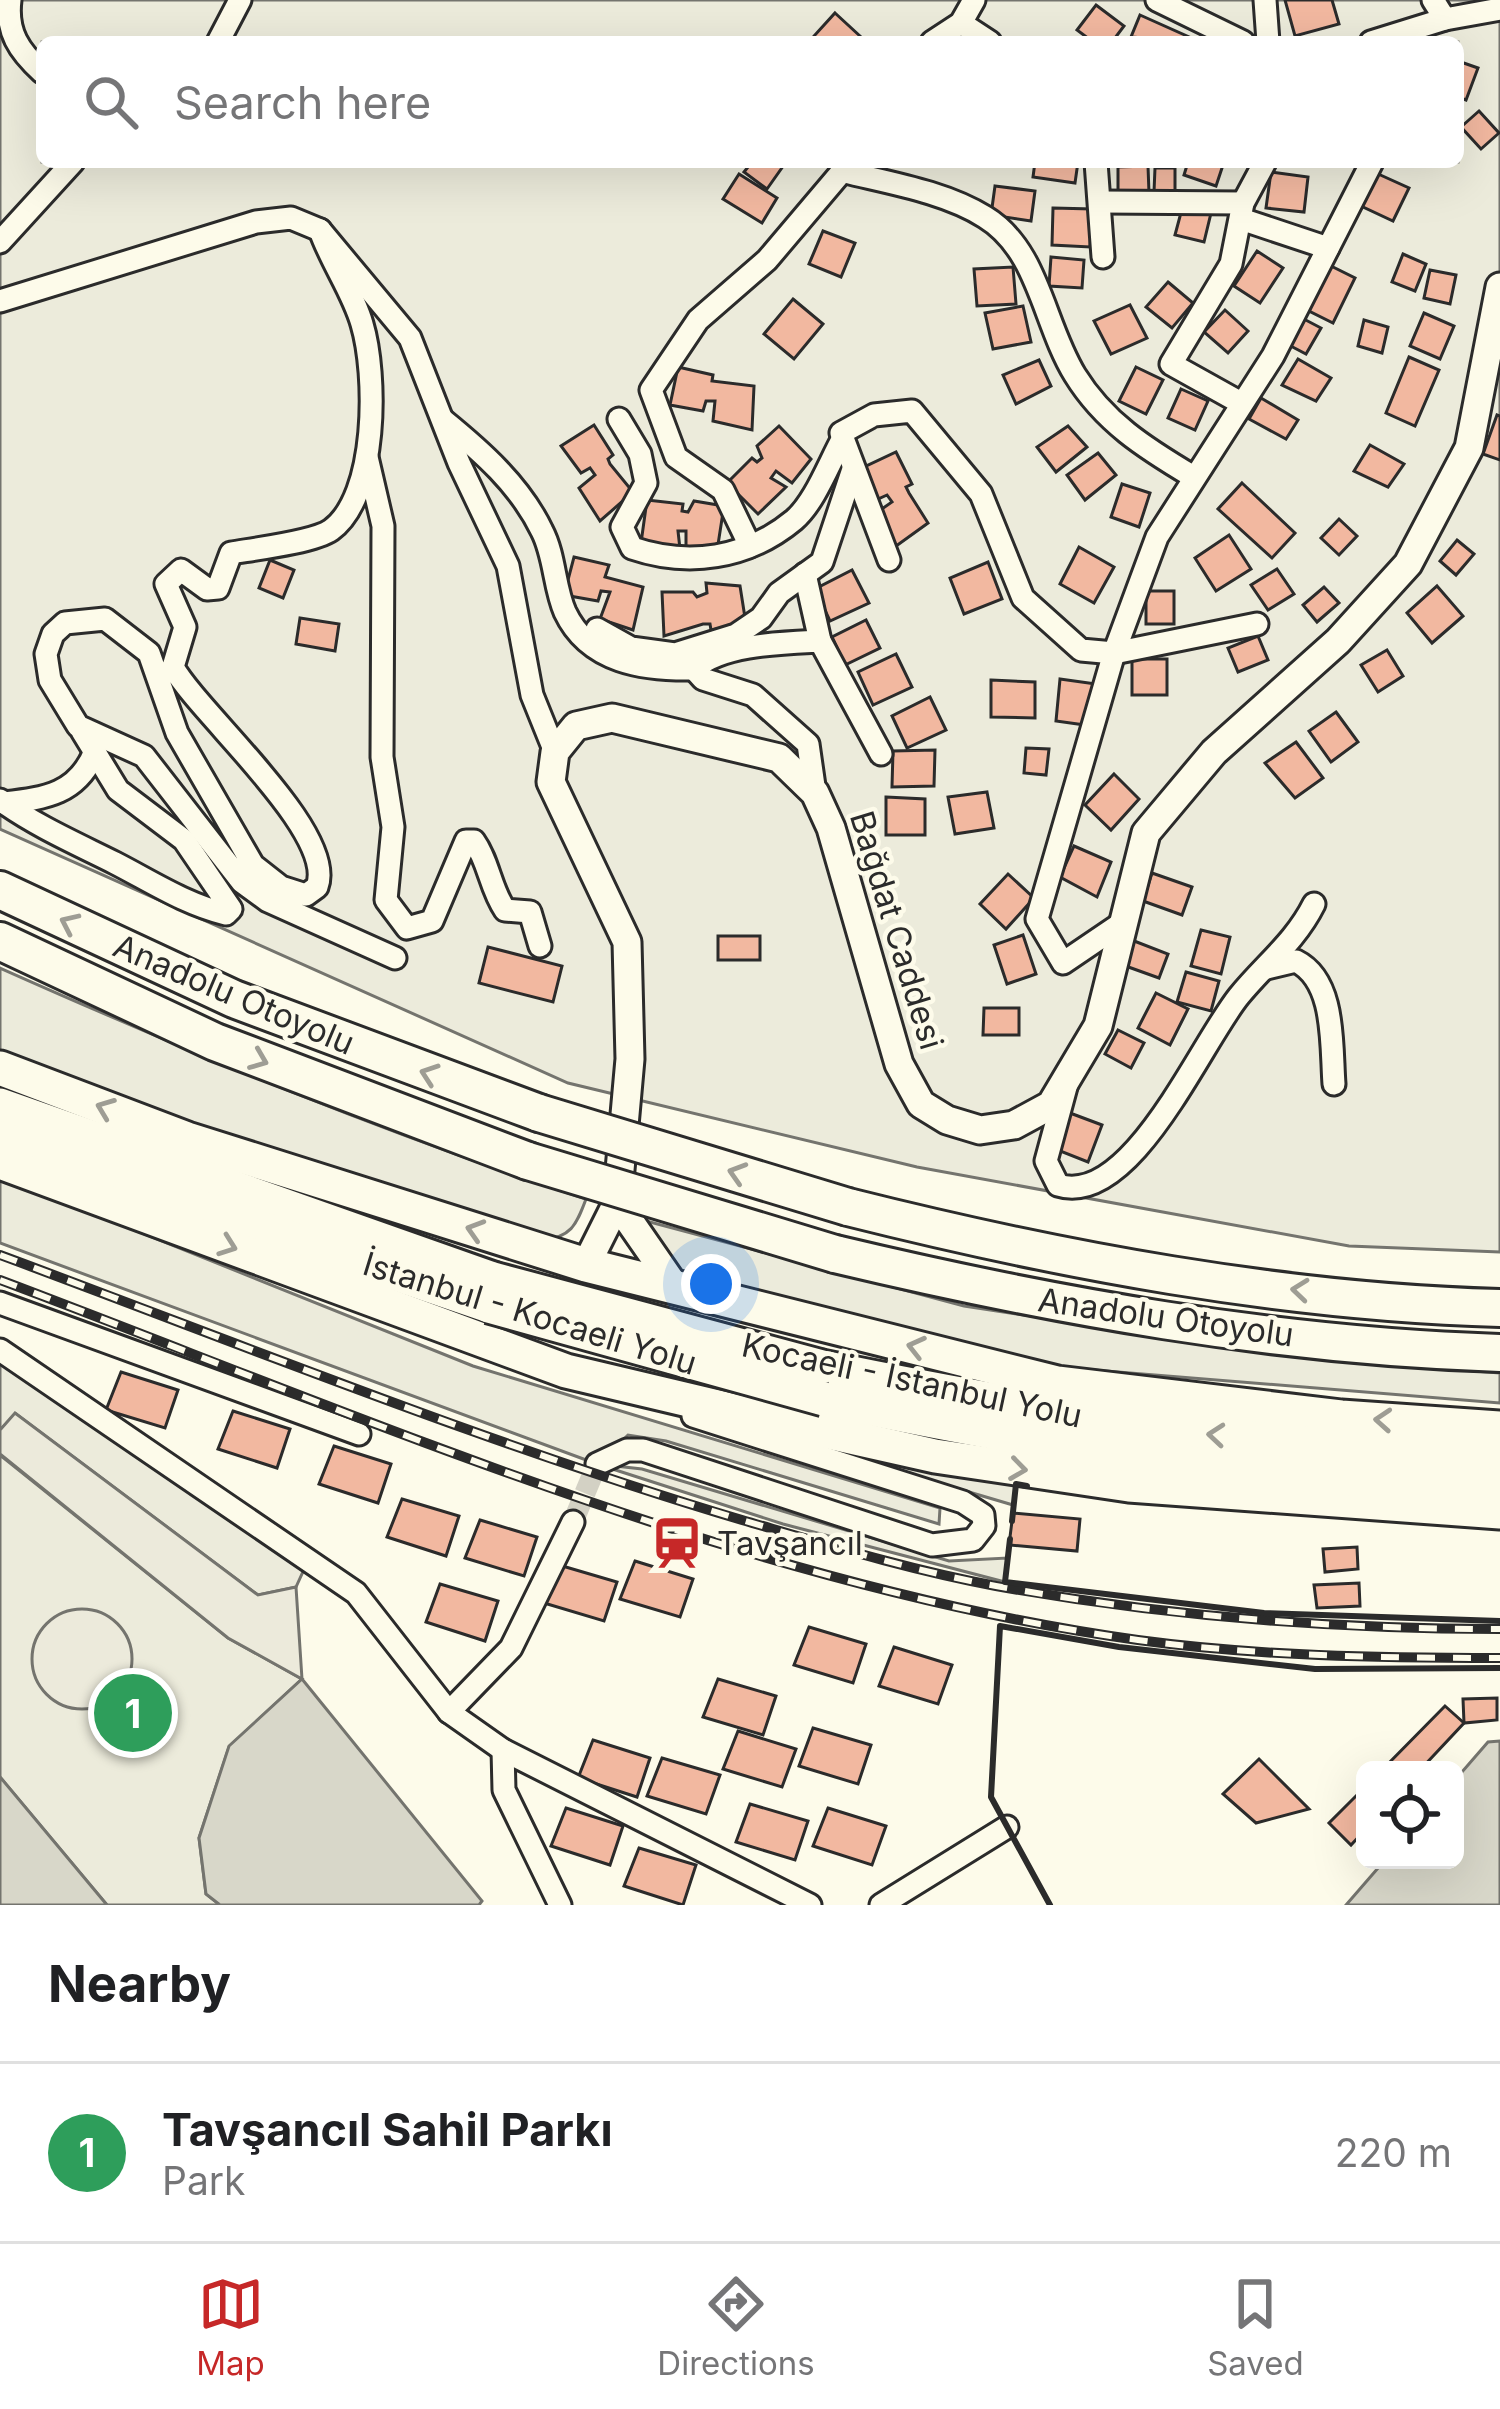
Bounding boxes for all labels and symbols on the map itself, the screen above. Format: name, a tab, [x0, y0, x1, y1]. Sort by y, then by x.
street label: Bağdat Caddesi	[842, 806, 952, 1054]
one-way arrow	[60, 914, 82, 937]
street label: Anadolu Otoyolu	[108, 925, 360, 1063]
one-way arrow	[247, 1046, 268, 1070]
one-way arrow	[419, 1064, 440, 1089]
one-way arrow	[95, 1098, 116, 1122]
one-way arrow	[727, 1162, 748, 1187]
one-way arrow	[465, 1219, 486, 1244]
one-way arrow	[216, 1232, 237, 1256]
street label: İstanbul - Kocaeli Yolu	[358, 1243, 702, 1383]
your location	[681, 1254, 741, 1314]
one-way arrow	[1290, 1277, 1310, 1303]
street label: Anadolu Otoyolu	[1036, 1279, 1296, 1355]
street label: Kocaeli - İstanbul Yolu	[738, 1324, 1086, 1436]
one-way arrow	[906, 1336, 927, 1361]
one-way arrow	[1373, 1408, 1392, 1434]
one-way arrow	[1206, 1423, 1225, 1449]
one-way arrow	[1008, 1455, 1028, 1480]
station icon: Tavşancıl	[648, 1514, 706, 1572]
place label: Tavşancıl	[717, 1523, 863, 1563]
pin: 1	[94, 1668, 172, 1758]

